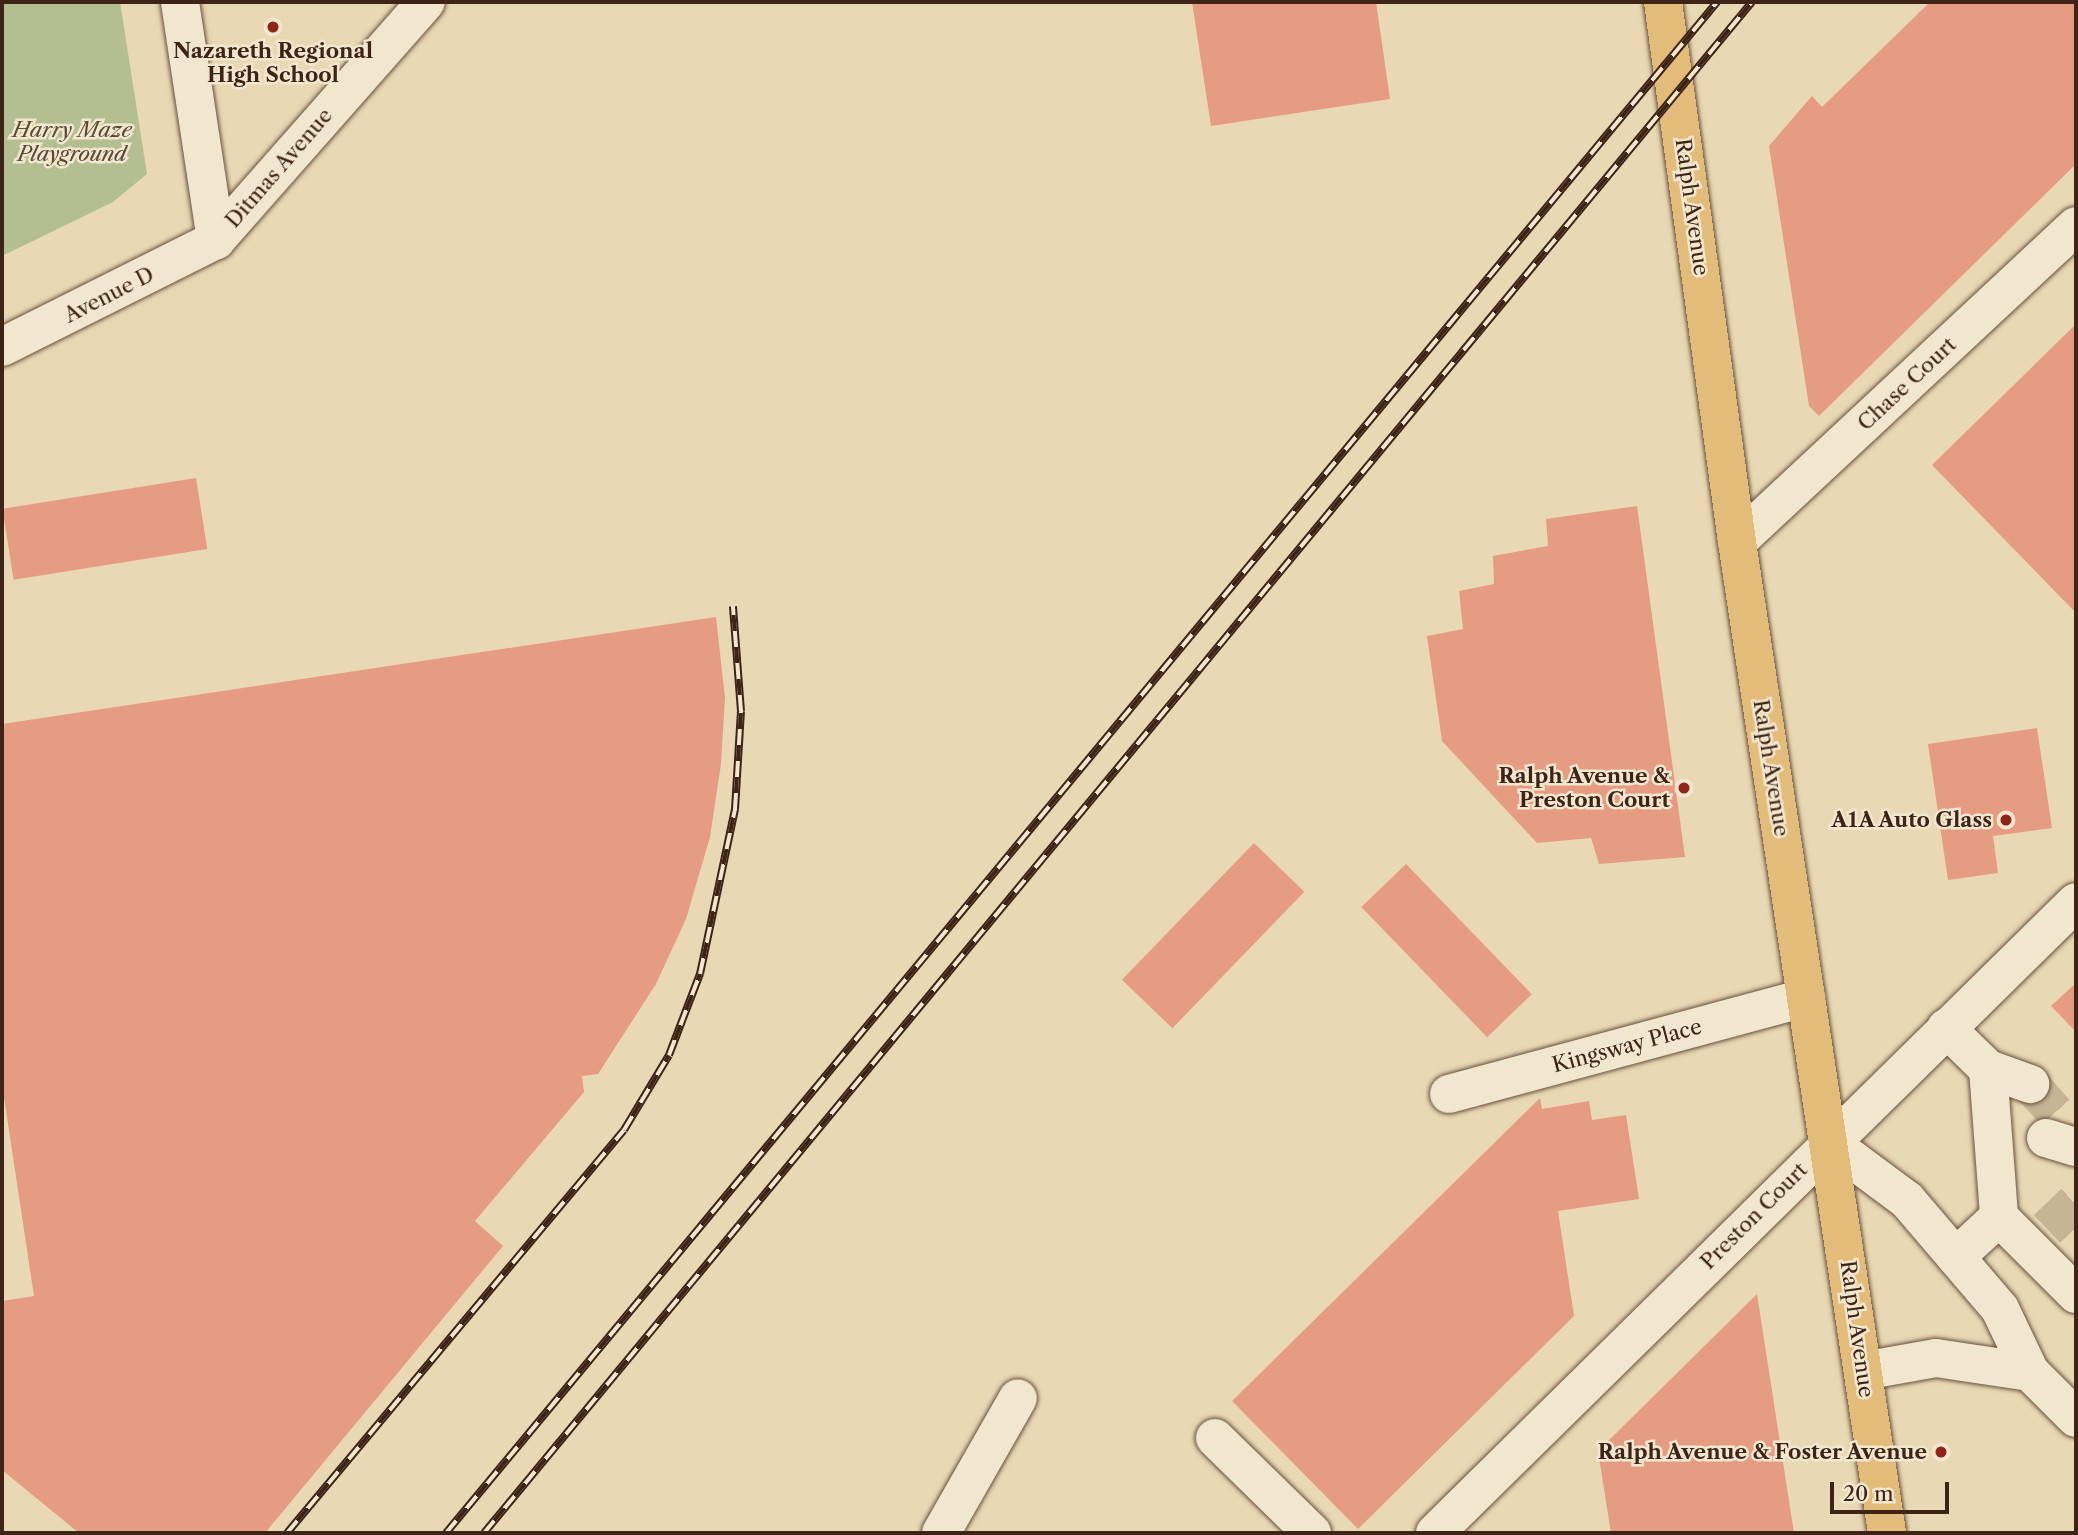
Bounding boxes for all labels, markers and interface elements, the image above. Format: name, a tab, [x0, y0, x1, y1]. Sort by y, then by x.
marker: Nazareth Regional High School	[265, 19, 281, 35]
place label: Nazareth Regional High School	[173, 38, 373, 88]
street label: Ditmas Avenue	[220, 103, 338, 233]
park label: Harry Maze Playground	[12, 117, 132, 167]
street label: Ralph Avenue	[1670, 136, 1714, 278]
street label: Avenue D	[60, 262, 158, 328]
street label: Chase Court	[1853, 332, 1961, 436]
street label: Ralph Avenue	[1748, 697, 1794, 839]
place label: Ralph Avenue & Preston Court	[1498, 763, 1670, 813]
marker: Ralph Avenue & Preston Court	[1676, 780, 1692, 796]
place label: A1A Auto Glass	[1830, 807, 1992, 833]
marker: A1A Auto Glass	[1998, 812, 2014, 828]
street label: Kingsway Place	[1549, 1014, 1705, 1078]
street label: Preston Court	[1695, 1157, 1813, 1275]
street label: Ralph Avenue	[1835, 1258, 1879, 1400]
place label: Ralph Avenue & Foster Avenue	[1596, 1439, 1927, 1465]
marker: Ralph Avenue & Foster Avenue	[1933, 1444, 1949, 1460]
scale bar	[1833, 1468, 1952, 1512]
text: 20 m	[1843, 1481, 1894, 1506]

